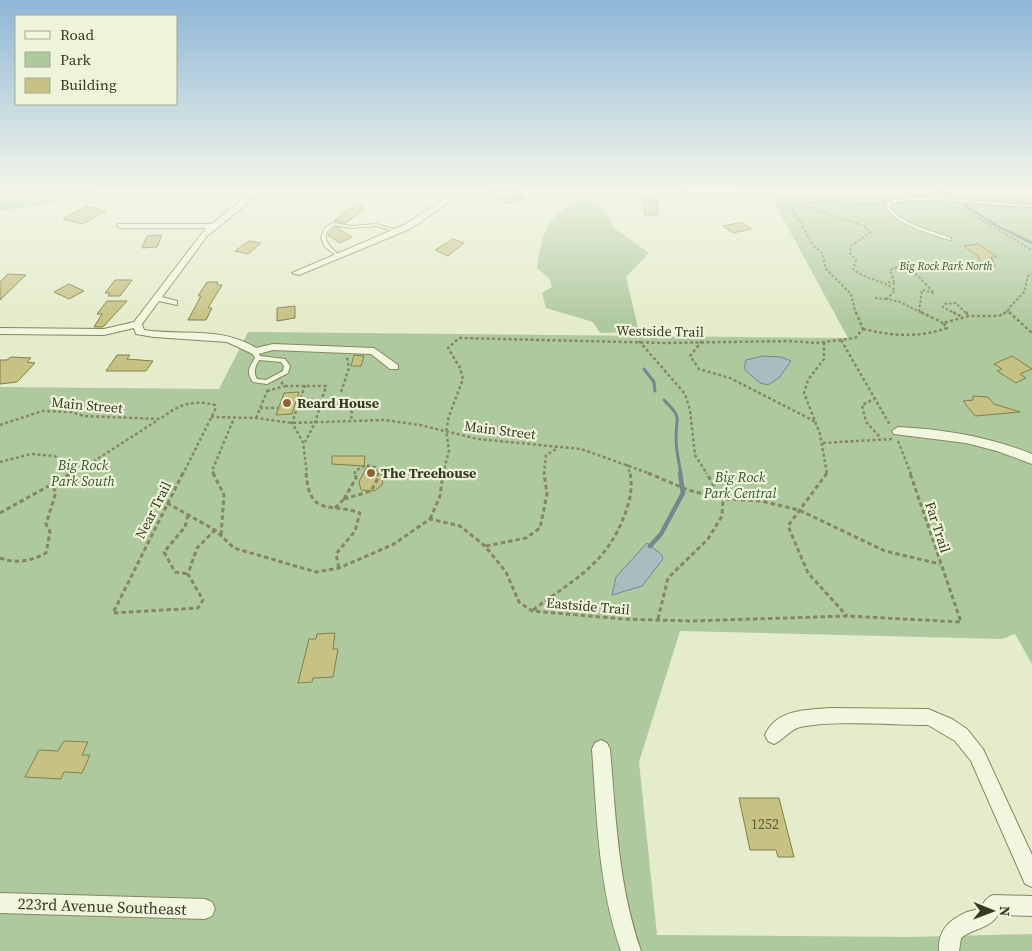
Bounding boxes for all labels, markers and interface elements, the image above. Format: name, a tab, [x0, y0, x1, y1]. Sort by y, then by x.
legend	[15, 15, 178, 105]
text: Road	[60, 24, 94, 45]
text: Park	[60, 49, 92, 70]
text: Building	[60, 74, 117, 95]
park label: Big Rock Park North	[898, 259, 993, 274]
street label: Westside Trail	[616, 320, 704, 342]
street label: Main Street	[50, 392, 124, 418]
place label: Reard House	[297, 393, 379, 413]
marker: Reard House	[281, 397, 293, 409]
street label: Main Street	[463, 416, 537, 444]
park label: Big Rock Park South	[50, 455, 115, 491]
place label: The Treehouse	[381, 463, 476, 483]
marker: The Treehouse	[365, 467, 377, 479]
park label: Big Rock Park Central	[703, 467, 776, 503]
street label: Near Trail	[130, 478, 176, 542]
street label: Far Trail	[920, 499, 956, 555]
street label: Eastside Trail	[545, 592, 631, 620]
house number: 1252	[751, 814, 779, 834]
north arrow	[967, 886, 1017, 936]
street label: 223rd Avenue Southeast	[17, 892, 188, 920]
text: N	[995, 906, 1015, 917]

